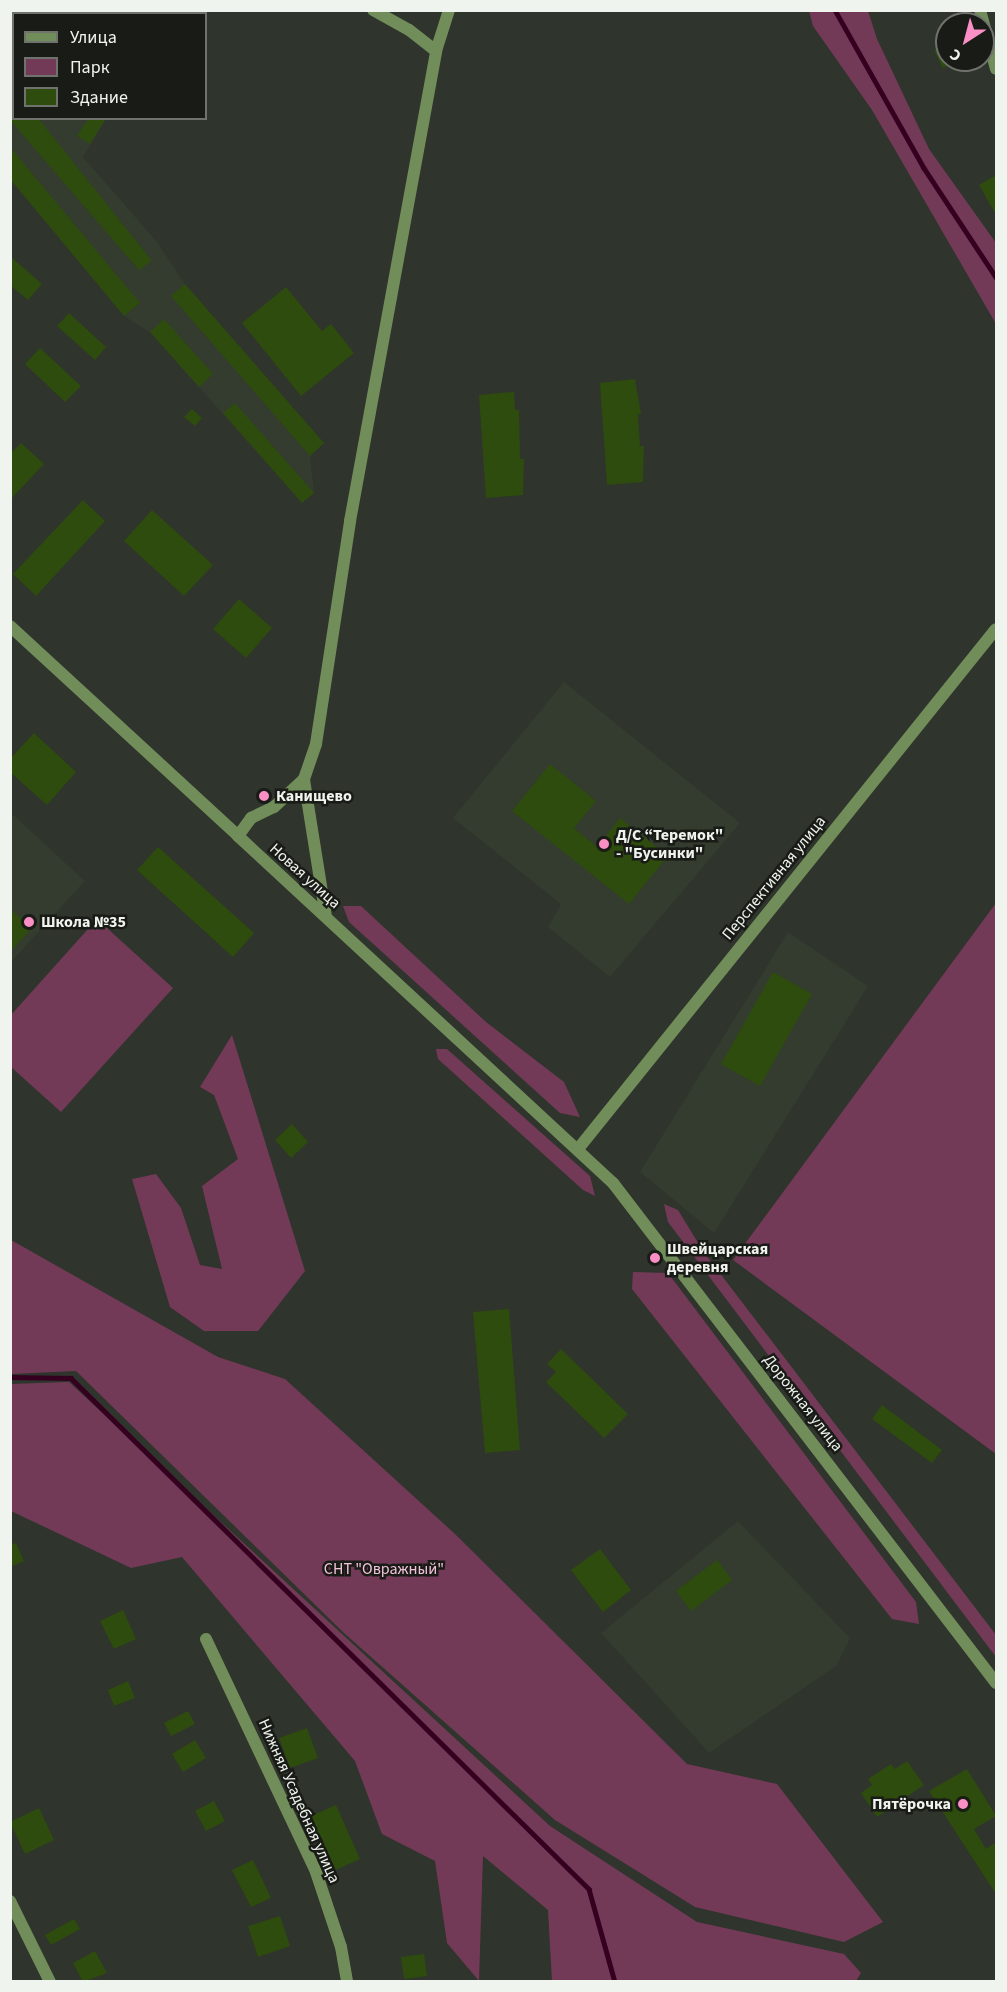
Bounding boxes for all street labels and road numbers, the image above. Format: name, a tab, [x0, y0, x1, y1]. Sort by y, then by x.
street label: Перспективная улица	[718, 812, 830, 944]
street label: Новая улица	[266, 839, 344, 913]
street label: Дорожная улица	[759, 1351, 847, 1455]
street label: Нижняя Усадебная улица	[254, 1716, 344, 1886]

